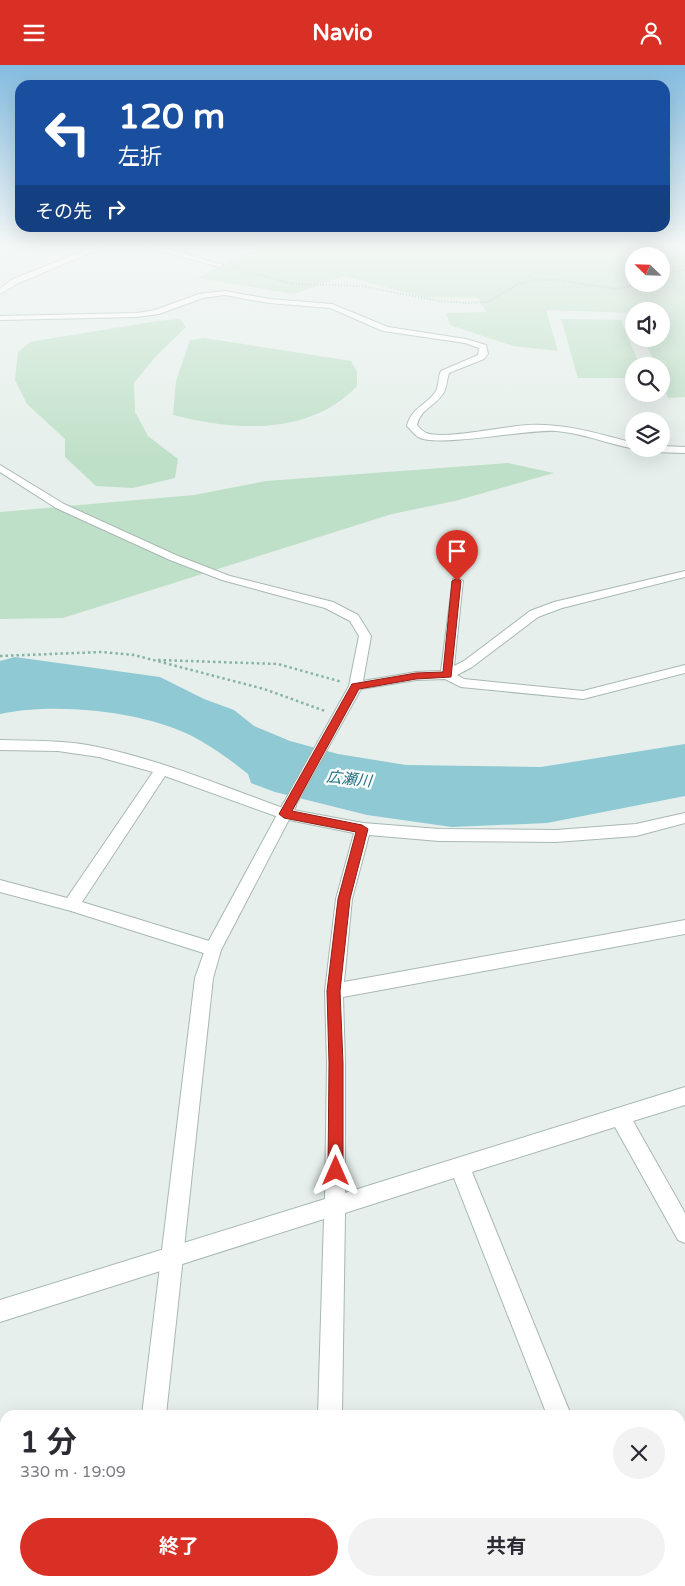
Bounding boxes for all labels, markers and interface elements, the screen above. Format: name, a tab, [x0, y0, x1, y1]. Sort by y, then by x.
icon: menu	[20, 19, 48, 47]
icon: person	[637, 19, 665, 47]
text: Navio	[312, 20, 373, 46]
text: 120 m	[118, 96, 225, 138]
icon: left	[35, 100, 100, 165]
text: 左折	[118, 144, 162, 170]
icon: right	[102, 195, 130, 223]
text: その先	[35, 201, 92, 223]
north arrow	[625, 247, 670, 293]
map controls	[625, 247, 670, 457]
button: sound	[625, 302, 670, 347]
button: search	[625, 357, 670, 402]
button: layers	[625, 412, 670, 457]
pin	[436, 530, 478, 581]
icon: arrive	[443, 537, 471, 565]
water label: 広瀬川	[326, 768, 374, 791]
position arrow	[309, 1144, 361, 1196]
text: 1 分	[20, 1424, 77, 1461]
button: close	[613, 1427, 665, 1479]
text: 330 m · 19:09	[20, 1462, 126, 1482]
button: 終了	[20, 1518, 338, 1576]
button: 共有	[348, 1518, 665, 1576]

